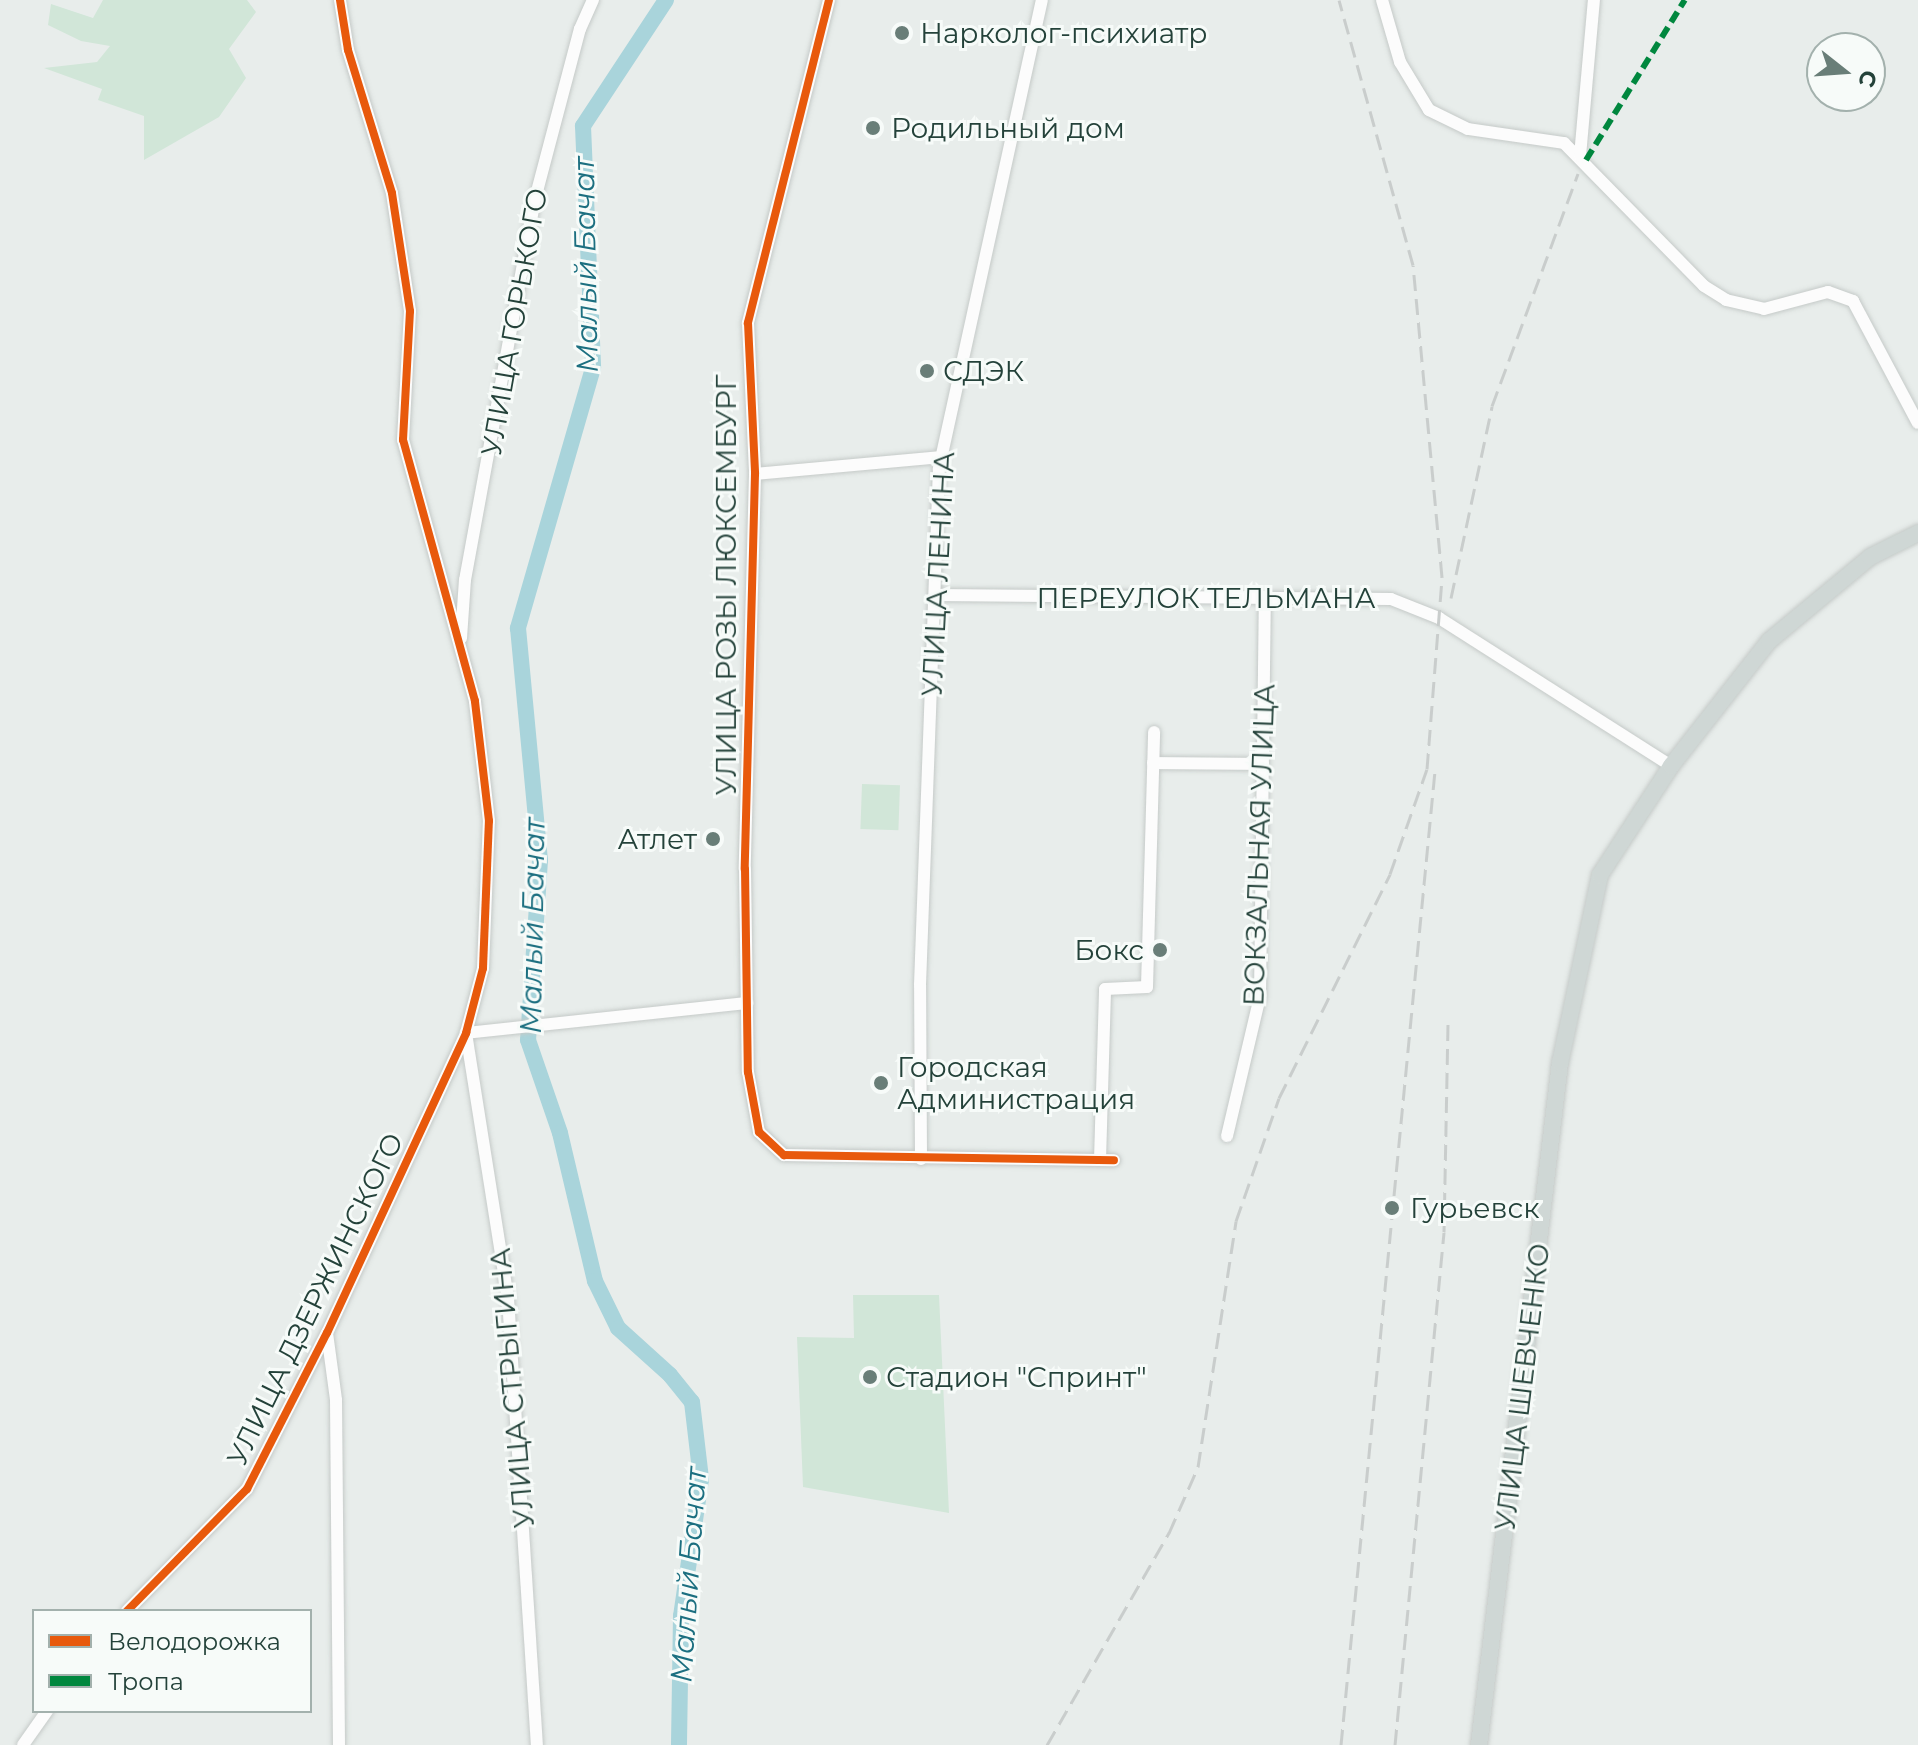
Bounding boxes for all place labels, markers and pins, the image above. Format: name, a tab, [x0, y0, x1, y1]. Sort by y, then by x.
place label: Нарколог-психиатр	[920, 16, 1208, 50]
marker: Нарколог-психиатр	[891, 22, 913, 44]
place label: Родильный дом	[891, 111, 1125, 145]
marker: Родильный дом	[862, 117, 884, 139]
place label: СДЭК	[943, 354, 1024, 388]
marker: СДЭК	[918, 362, 936, 380]
place label: Атлет	[617, 822, 697, 856]
marker: Атлет	[704, 830, 722, 848]
place label: Бокс	[1074, 933, 1144, 967]
marker: Бокс	[1151, 941, 1169, 959]
place label: Городская Администрация	[897, 1050, 1135, 1116]
marker: Городская Администрация	[872, 1074, 890, 1092]
place label: Гурьевск	[1410, 1191, 1540, 1225]
marker: Гурьевск	[1381, 1197, 1403, 1219]
place label: Стадион "Спринт"	[886, 1360, 1147, 1394]
marker: Стадион "Спринт"	[861, 1368, 879, 1386]

